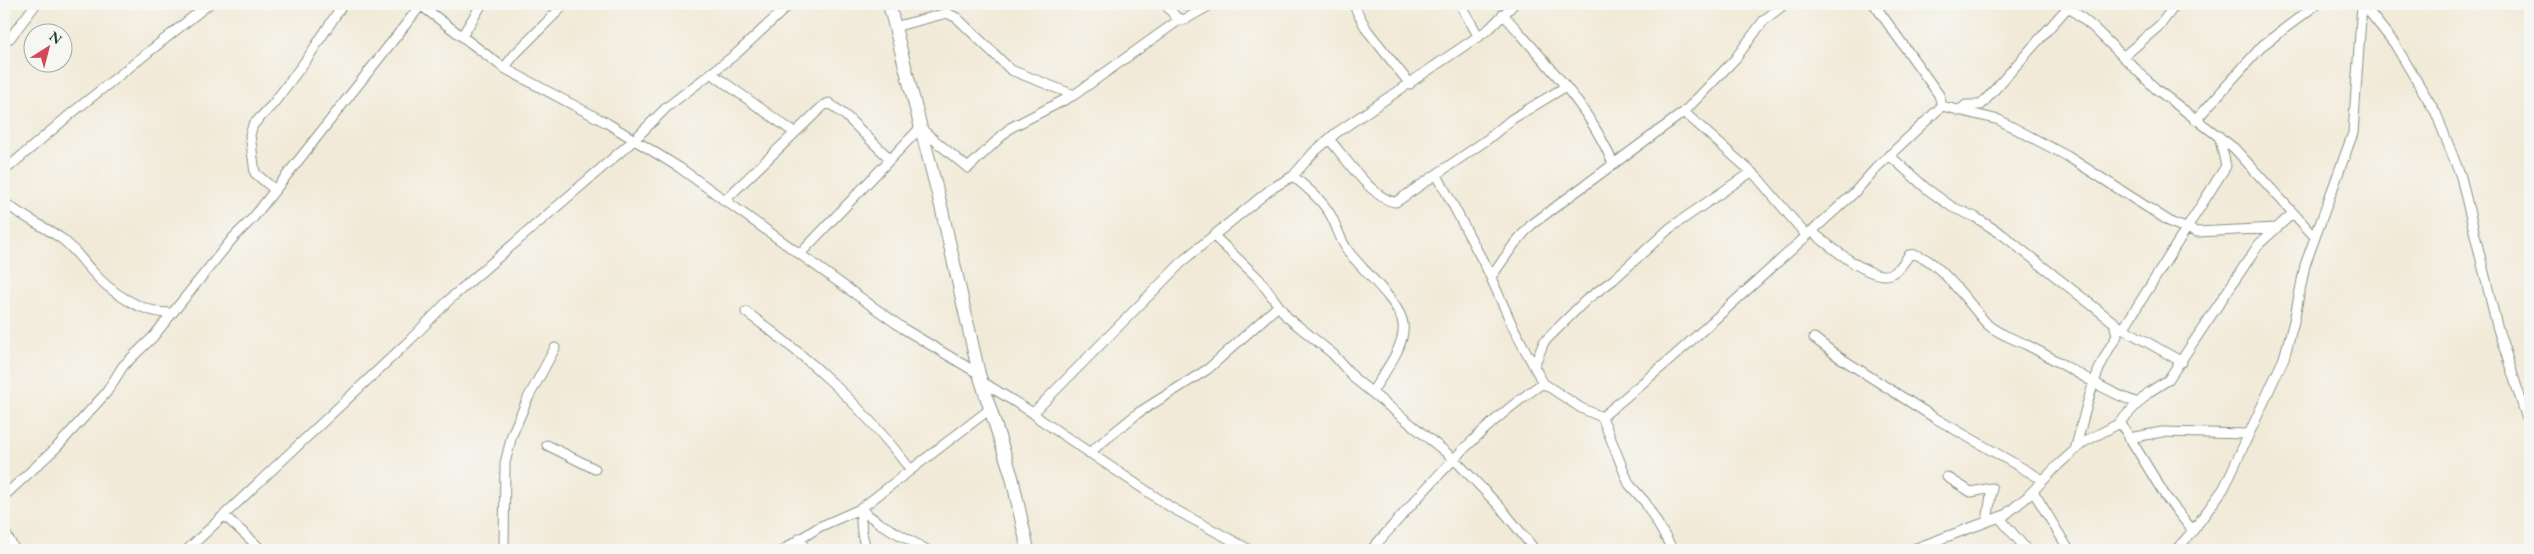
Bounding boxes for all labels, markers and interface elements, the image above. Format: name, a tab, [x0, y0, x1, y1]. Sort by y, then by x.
north arrow	[22, 22, 72, 72]
text: N	[46, 27, 66, 48]

